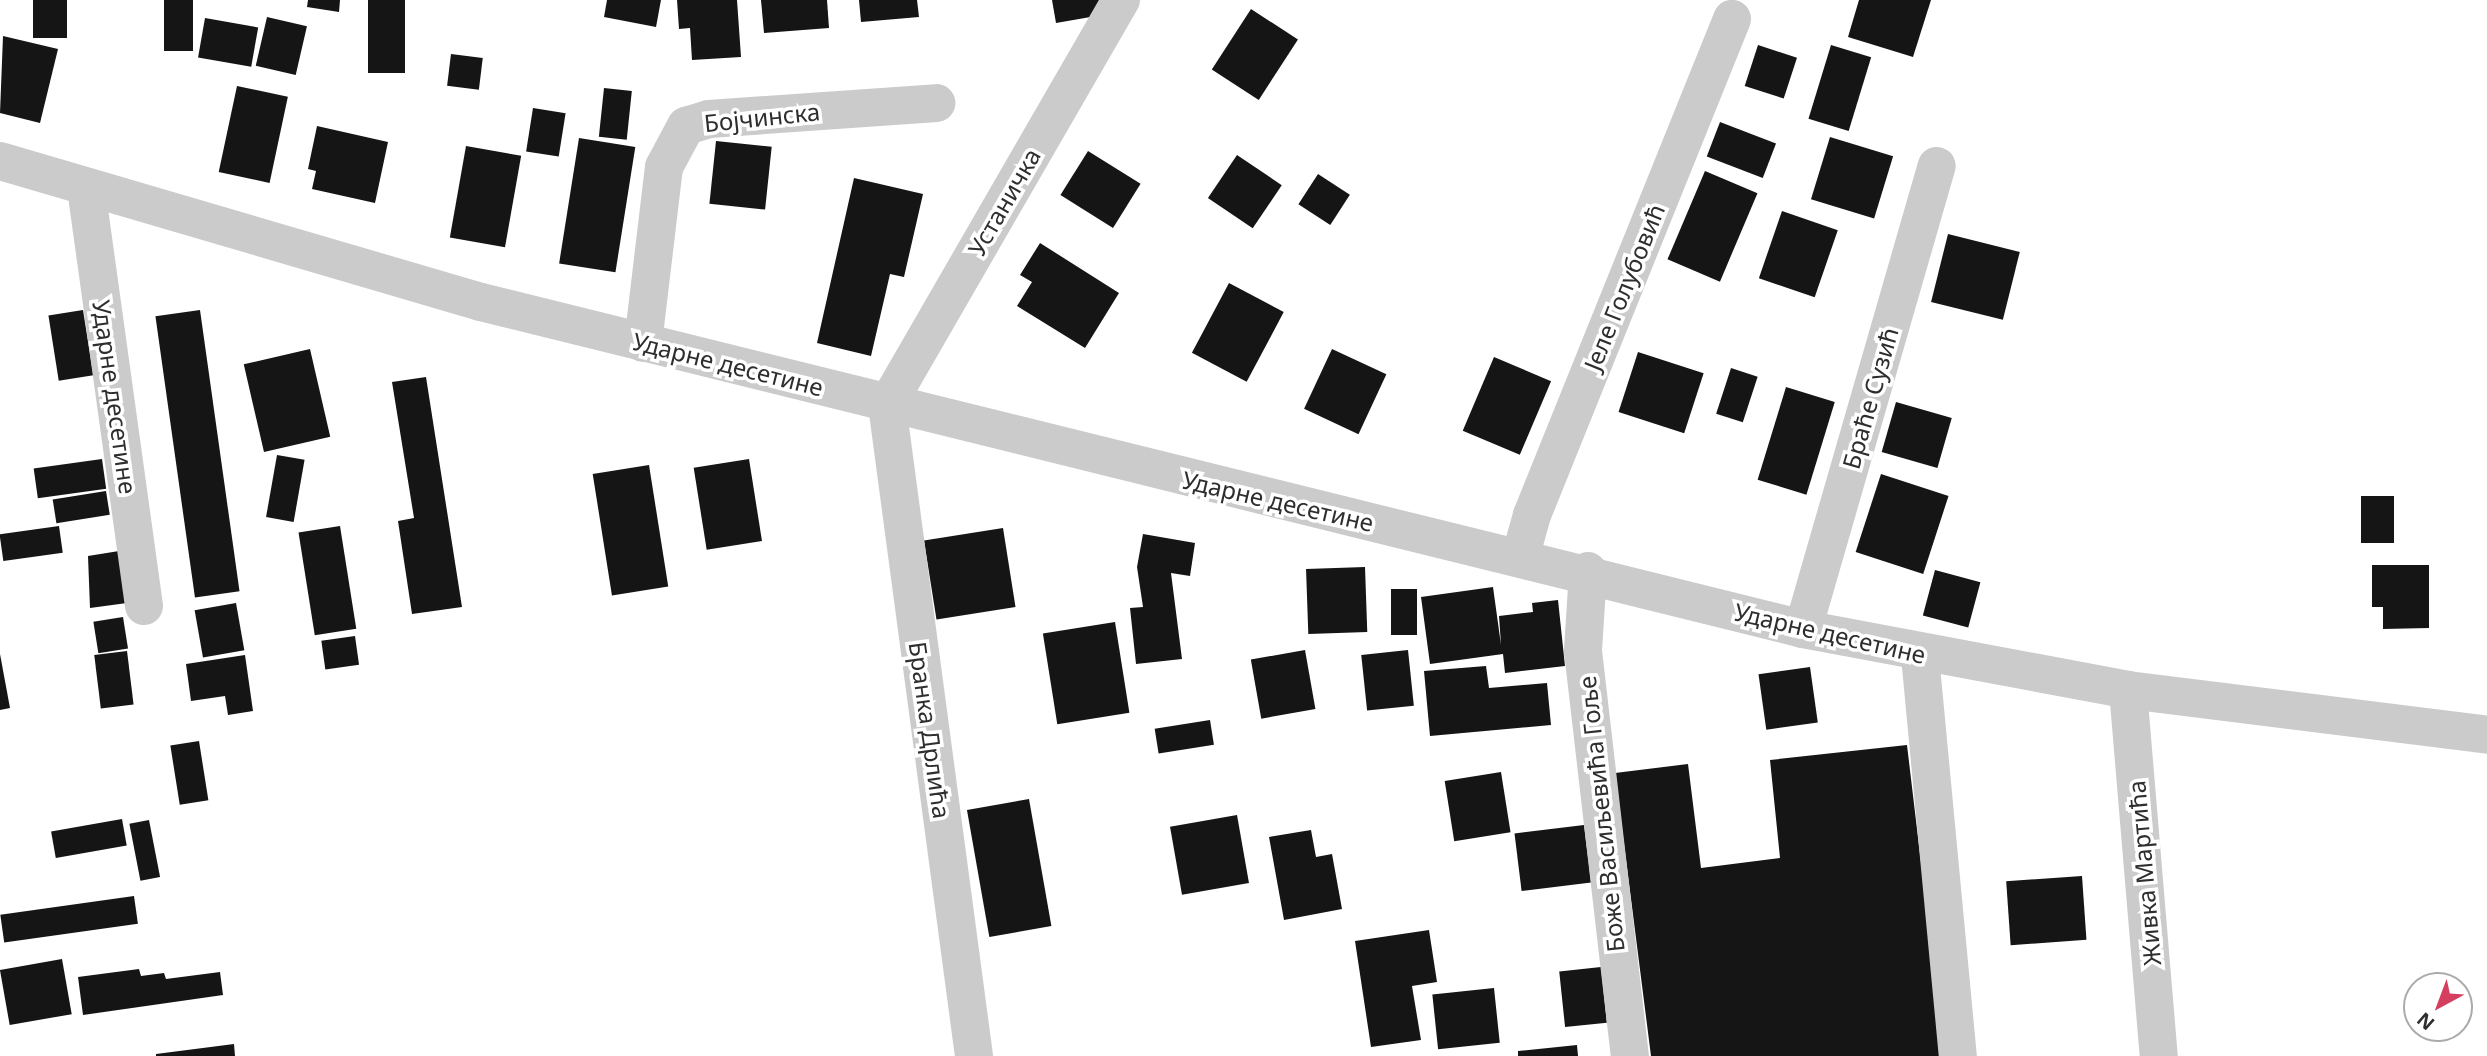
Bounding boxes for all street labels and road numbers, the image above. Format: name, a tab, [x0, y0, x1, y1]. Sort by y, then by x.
street label: Бојчинска	[703, 97, 821, 137]
street label: Устаничка	[962, 143, 1046, 261]
street label: Јеле Голубовић	[1578, 200, 1670, 374]
street label: Ударне десетине	[87, 298, 143, 496]
street label: Браће Сузић	[1836, 324, 1904, 472]
street label: Ударне десетине	[630, 326, 826, 402]
street label: Ударне десетине	[1180, 465, 1376, 537]
street label: Ударне десетине	[1732, 597, 1928, 669]
street label: Бранка Дрлића	[903, 640, 957, 820]
street label: Боже Васиљевића Гоље	[1572, 675, 1630, 953]
street label: Живка Мартића	[2122, 779, 2166, 967]

